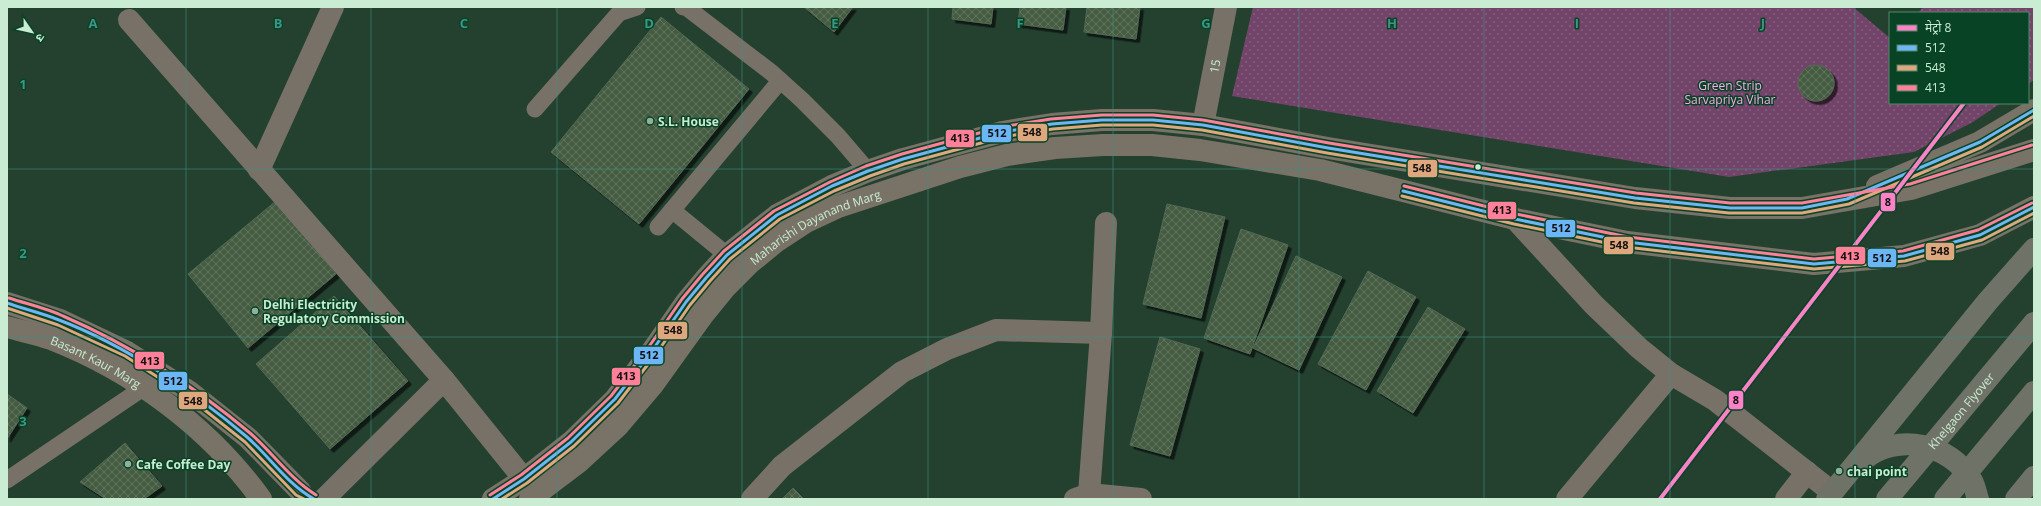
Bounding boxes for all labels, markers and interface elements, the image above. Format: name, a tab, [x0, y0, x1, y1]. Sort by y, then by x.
north arrow	[12, 12, 52, 52]
legend	[1889, 12, 2029, 104]
text: A	[89, 14, 98, 32]
text: B	[274, 14, 283, 32]
text: C	[460, 14, 468, 32]
text: D	[644, 14, 654, 32]
text: E	[831, 14, 839, 32]
text: F	[1016, 14, 1024, 32]
text: G	[1201, 14, 1211, 32]
text: H	[1387, 14, 1397, 32]
text: I	[1575, 14, 1579, 32]
text: J	[1760, 14, 1765, 32]
text: मेट्रो 8	[1925, 19, 1951, 36]
text: उ	[32, 31, 49, 45]
text: 512	[1925, 39, 1946, 56]
street label: 15	[1205, 58, 1224, 74]
text: 548	[1925, 59, 1946, 76]
text: 1	[19, 75, 27, 93]
park label: Green Strip Sarvapriya Vihar	[1684, 77, 1776, 108]
text: 413	[1925, 79, 1946, 96]
place label: S.L. House	[658, 113, 719, 130]
marker: S.L. House	[645, 116, 655, 126]
line badge: 548	[1017, 123, 1048, 142]
line badge: 512	[981, 124, 1012, 143]
text: 548	[1023, 124, 1041, 139]
text: 512	[988, 125, 1006, 140]
line badge: 413	[945, 129, 975, 148]
text: 413	[951, 130, 969, 145]
line badge: 548	[1407, 159, 1438, 178]
text: 548	[1413, 160, 1431, 175]
unlabelled marker	[1473, 162, 1483, 172]
street label: Maharishi Dayanand Marg	[746, 185, 883, 269]
line badge: 8	[1880, 192, 1896, 212]
text: 8	[1885, 194, 1891, 209]
line badge: 413	[1487, 201, 1517, 220]
text: 413	[1493, 202, 1511, 217]
line badge: 512	[1545, 219, 1576, 238]
text: 512	[1552, 220, 1570, 235]
line badge: 548	[1603, 236, 1634, 255]
text: 548	[1610, 237, 1628, 252]
line badge: 548	[1925, 242, 1955, 261]
text: 548	[1931, 243, 1949, 258]
text: 2	[19, 244, 27, 262]
line badge: 413	[1835, 246, 1866, 265]
text: 413	[1841, 248, 1859, 263]
line badge: 512	[1867, 248, 1897, 268]
text: 512	[1873, 250, 1891, 265]
place label: Delhi Electricity Regulatory Commission	[263, 296, 405, 327]
marker: Delhi Electricity Regulatory Commission	[250, 306, 260, 316]
line badge: 548	[657, 321, 688, 340]
text: 548	[664, 322, 682, 337]
street label: Basant Kaur Marg	[48, 331, 145, 392]
line badge: 512	[633, 346, 664, 365]
text: 512	[640, 347, 658, 362]
line badge: 413	[134, 351, 165, 370]
text: 413	[141, 353, 159, 368]
line badge: 413	[611, 367, 641, 386]
text: 413	[617, 368, 635, 383]
street label: Khelgaon Flyover	[1924, 369, 1998, 453]
line badge: 512	[158, 371, 188, 391]
text: 512	[164, 373, 182, 388]
line badge: 8	[1728, 390, 1744, 410]
line badge: 548	[178, 391, 208, 410]
text: 8	[1733, 392, 1739, 407]
text: 548	[184, 393, 202, 408]
text: 3	[19, 412, 27, 430]
place label: Cafe Coffee Day	[136, 456, 231, 473]
marker: Cafe Coffee Day	[123, 459, 133, 469]
place label: chai point	[1847, 463, 1907, 480]
marker: chai point	[1834, 466, 1844, 476]

